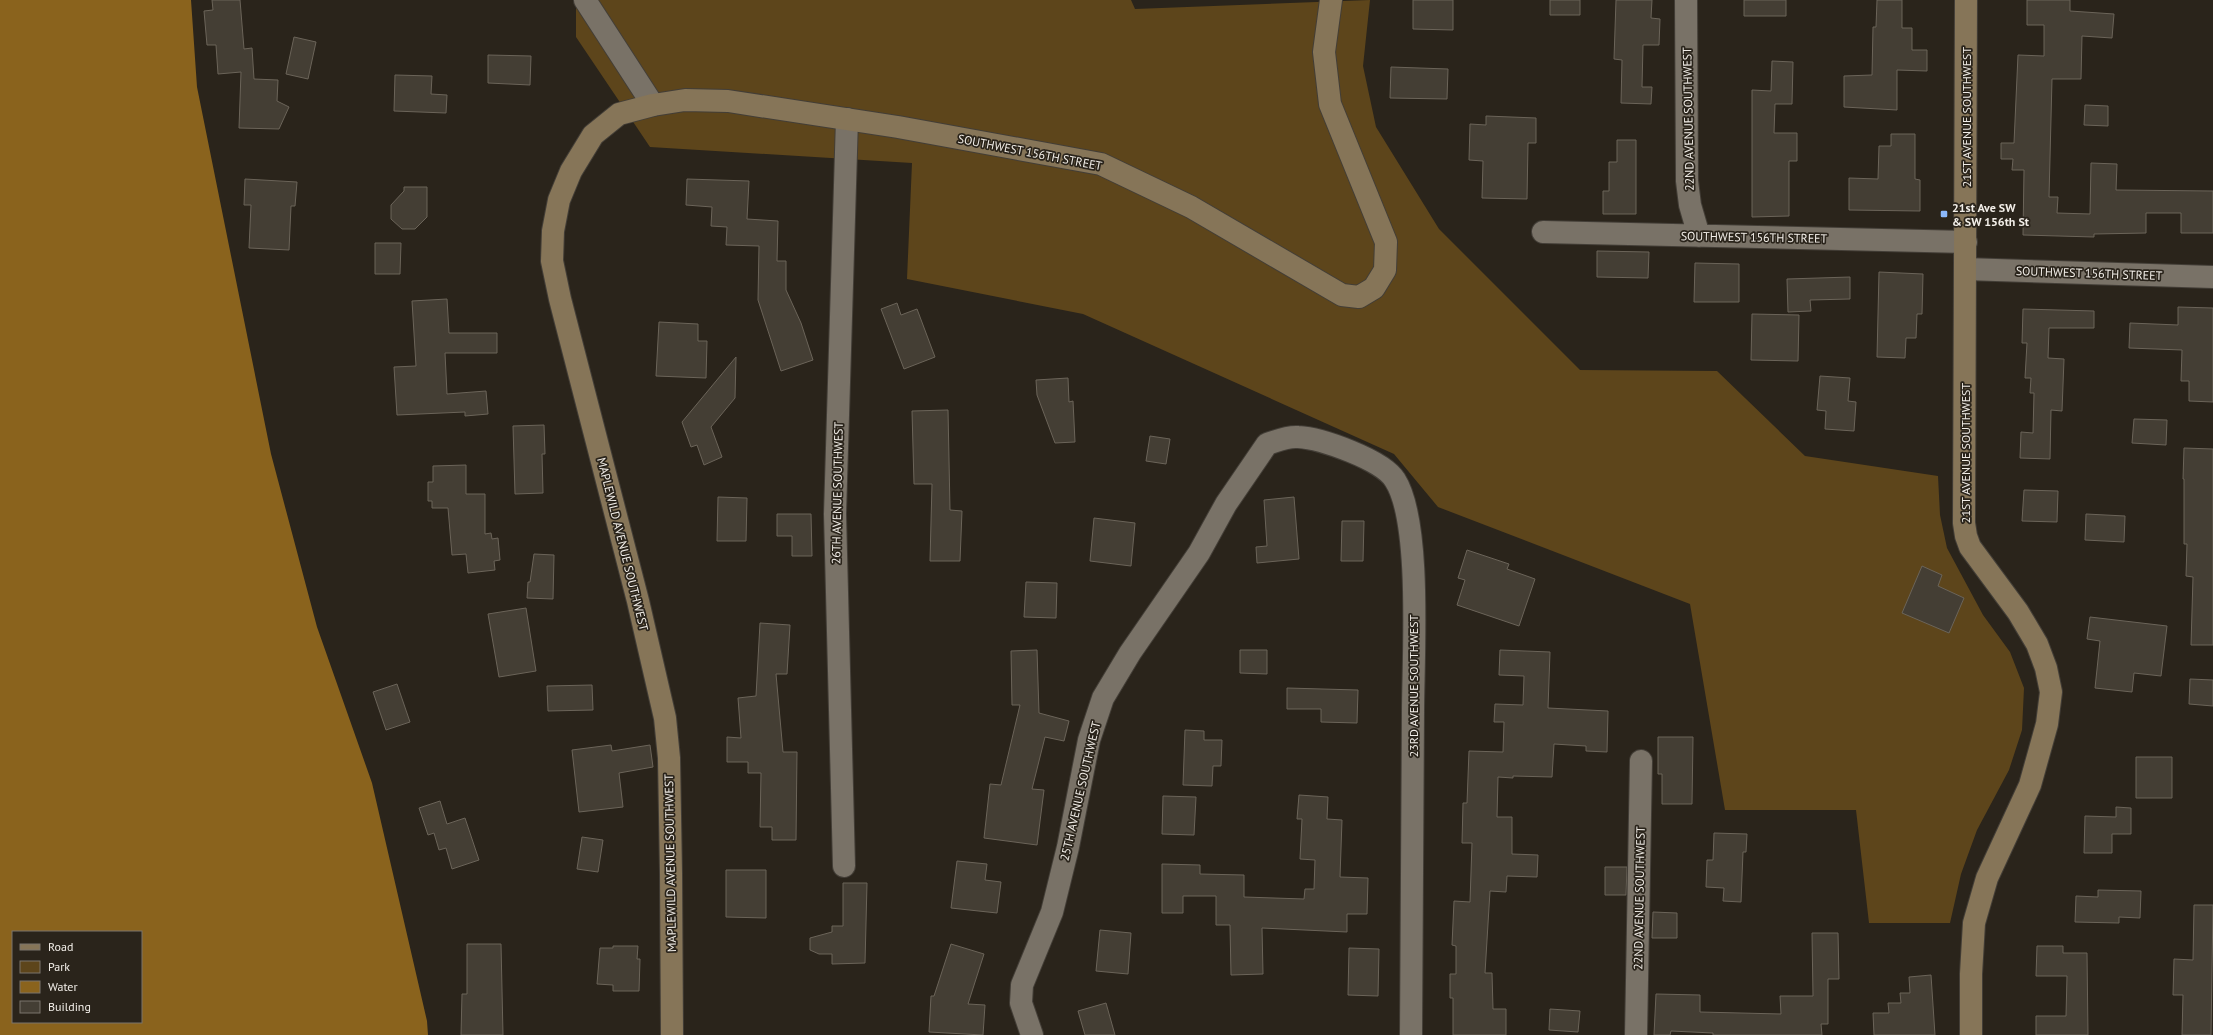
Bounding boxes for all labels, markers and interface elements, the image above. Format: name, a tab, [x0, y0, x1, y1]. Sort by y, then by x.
street label: 22ND AVENUE SOUTHWEST	[1679, 47, 1697, 191]
street label: 21ST AVENUE SOUTHWEST	[1959, 47, 1974, 187]
street label: SOUTHWEST 156TH STREET	[957, 131, 1104, 173]
place label: 21st Ave SW & SW 156th St	[1952, 200, 2030, 229]
marker: 21st Ave SW & SW 156th St	[1939, 209, 1949, 219]
street label: SOUTHWEST 156TH STREET	[1681, 228, 1828, 246]
street label: SOUTHWEST 156TH STREET	[2016, 263, 2163, 283]
street label: 21ST AVENUE SOUTHWEST	[1958, 383, 1973, 523]
street label: 26TH AVENUE SOUTHWEST	[828, 421, 846, 564]
street label: MAPLEWILD AVENUE SOUTHWEST	[594, 456, 652, 632]
street label: 23RD AVENUE SOUTHWEST	[1406, 614, 1421, 757]
street label: 25TH AVENUE SOUTHWEST	[1057, 720, 1103, 862]
street label: MAPLEWILD AVENUE SOUTHWEST	[661, 774, 679, 952]
street label: 22ND AVENUE SOUTHWEST	[1630, 826, 1648, 970]
legend	[12, 931, 142, 1023]
text: Road	[48, 939, 73, 954]
text: Park	[48, 959, 70, 974]
text: Water	[48, 979, 78, 994]
text: Building	[48, 999, 91, 1014]

